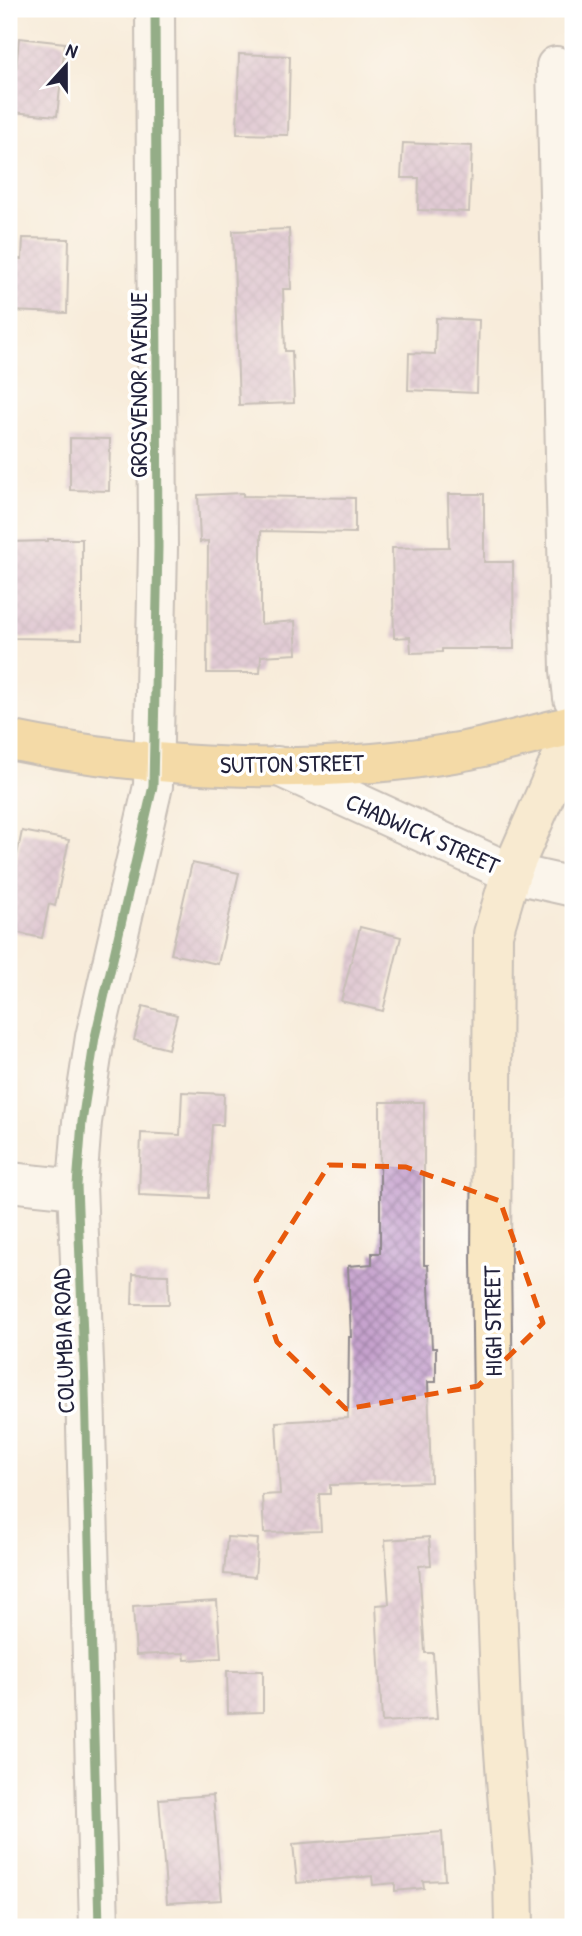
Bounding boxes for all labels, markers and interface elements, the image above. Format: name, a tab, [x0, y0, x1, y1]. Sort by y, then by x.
north arrow	[32, 32, 102, 102]
text: N	[63, 36, 81, 64]
street label: GROSVENOR AVENUE	[122, 292, 154, 478]
street label: SUTTON STREET	[220, 746, 365, 780]
street label: CHADWICK STREET	[341, 785, 505, 881]
street label: HIGH STREET	[475, 1265, 509, 1377]
street label: COLUMBIA ROAD	[44, 1267, 82, 1414]

